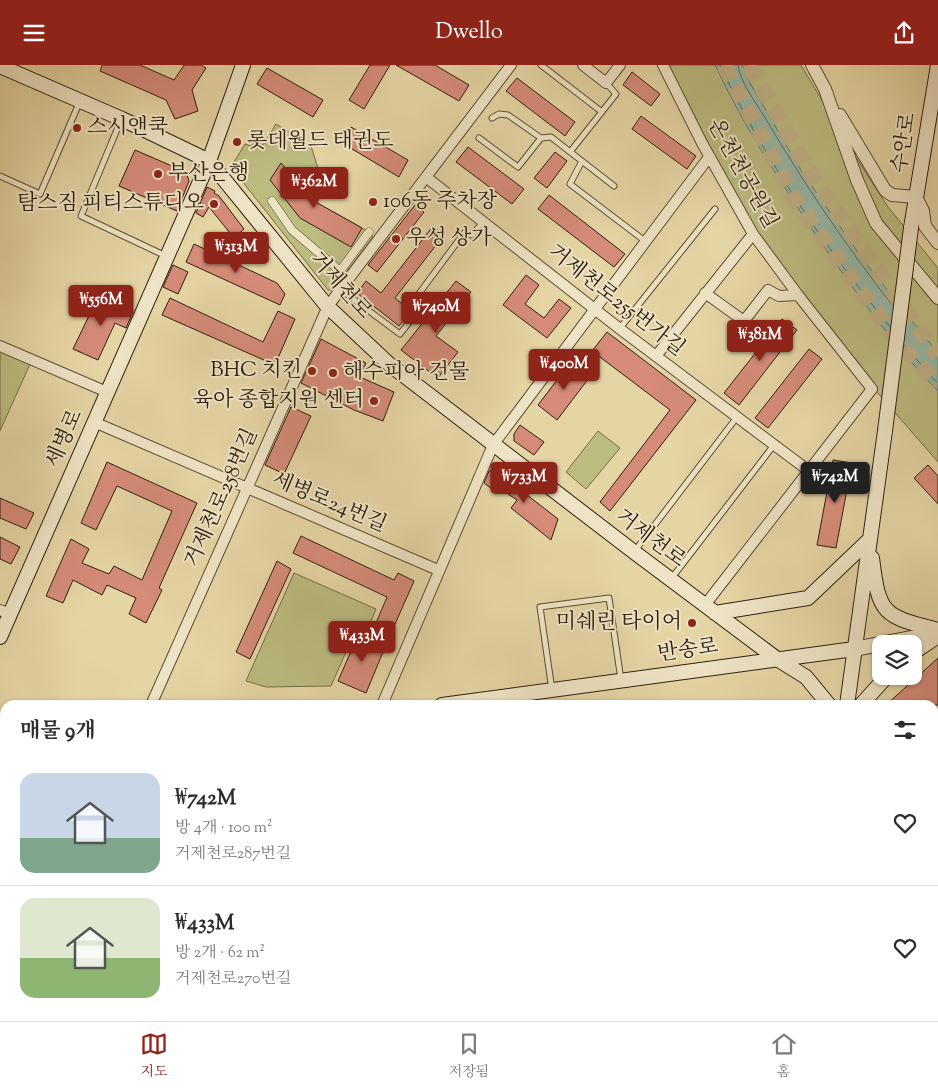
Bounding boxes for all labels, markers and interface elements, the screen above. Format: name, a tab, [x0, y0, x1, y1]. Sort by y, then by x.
text: Dwello	[435, 17, 503, 49]
icon: menu	[20, 19, 48, 47]
icon: share	[890, 19, 918, 47]
street label: 수안로	[885, 111, 925, 175]
place label: 스시앤쿡	[87, 113, 168, 143]
street label: 온천천공원길	[699, 113, 785, 235]
marker: 스시앤쿡	[71, 122, 83, 134]
place label: 롯데월드 태권도	[247, 127, 393, 157]
marker: 롯데월드 태권도	[231, 136, 243, 148]
place label: 부산은행	[168, 159, 249, 189]
pin: ₩362M	[279, 167, 349, 209]
marker: 부산은행	[152, 168, 164, 180]
text: ₩362M	[291, 171, 337, 194]
place label: 106동 주차장	[383, 187, 498, 217]
place label: 탐스짐 피티스튜디오	[17, 189, 204, 219]
marker: 106동 주차장	[367, 196, 379, 208]
marker: 탐스짐 피티스튜디오	[208, 198, 220, 210]
place label: 우성 상가	[406, 224, 492, 254]
pin: ₩313M	[201, 231, 271, 274]
marker: 우성 상가	[390, 233, 402, 245]
text: ₩313M	[215, 236, 257, 259]
street label: 거제천로255번가길	[541, 238, 691, 364]
street label: 거제천로	[302, 246, 378, 326]
pin: ₩556M	[66, 285, 136, 327]
text: ₩556M	[79, 289, 123, 312]
pin: ₩740M	[401, 291, 471, 334]
text: ₩740M	[412, 296, 460, 319]
pin: ₩381M	[725, 319, 795, 362]
text: ₩381M	[738, 324, 782, 347]
pin: ₩400M	[529, 349, 599, 391]
text: ₩400M	[540, 353, 588, 376]
place label: BHC 치킨	[210, 356, 302, 386]
place label: 해수피아 건물	[343, 358, 469, 388]
marker: BHC 치킨	[306, 365, 318, 377]
marker: 해수피아 건물	[327, 367, 339, 379]
place label: 육아 종합지원 센터	[193, 386, 364, 416]
marker: 육아 종합지원 센터	[368, 395, 380, 407]
street label: 세병로	[39, 405, 91, 473]
street label: 거제천로258번길	[178, 424, 266, 572]
pin: ₩733M	[489, 461, 559, 504]
pin: ₩742M	[800, 461, 870, 504]
street label: 세병로24번길	[267, 465, 391, 541]
text: ₩733M	[501, 466, 547, 489]
text: ₩742M	[812, 466, 858, 489]
street label: 거제천로	[609, 503, 691, 575]
place label: 미쉐린 타이어	[556, 608, 682, 638]
marker: 미쉐린 타이어	[686, 617, 698, 629]
pin: ₩433M	[327, 621, 397, 663]
text: ₩433M	[339, 625, 385, 648]
street label: 반송로	[656, 632, 720, 670]
map controls	[872, 635, 922, 685]
button: layers	[872, 635, 922, 685]
icon: filters	[891, 716, 919, 744]
text: 매물 9개	[20, 717, 96, 747]
text: ₩742M	[175, 784, 236, 814]
icon: home	[60, 793, 120, 853]
icon: heart	[891, 809, 919, 837]
text: 방 4개 · 100 m²	[175, 817, 272, 840]
text: 거제천로287번길	[175, 843, 291, 866]
text: ₩433M	[175, 909, 234, 939]
icon: home	[60, 918, 120, 978]
icon: heart	[891, 934, 919, 962]
text: 방 2개 · 62 m²	[175, 942, 265, 965]
text: 거제천로270번길	[175, 968, 291, 991]
tab: 지도	[140, 1030, 168, 1083]
tab: 저장됨	[449, 1030, 489, 1083]
tab: 홈	[770, 1030, 798, 1083]

